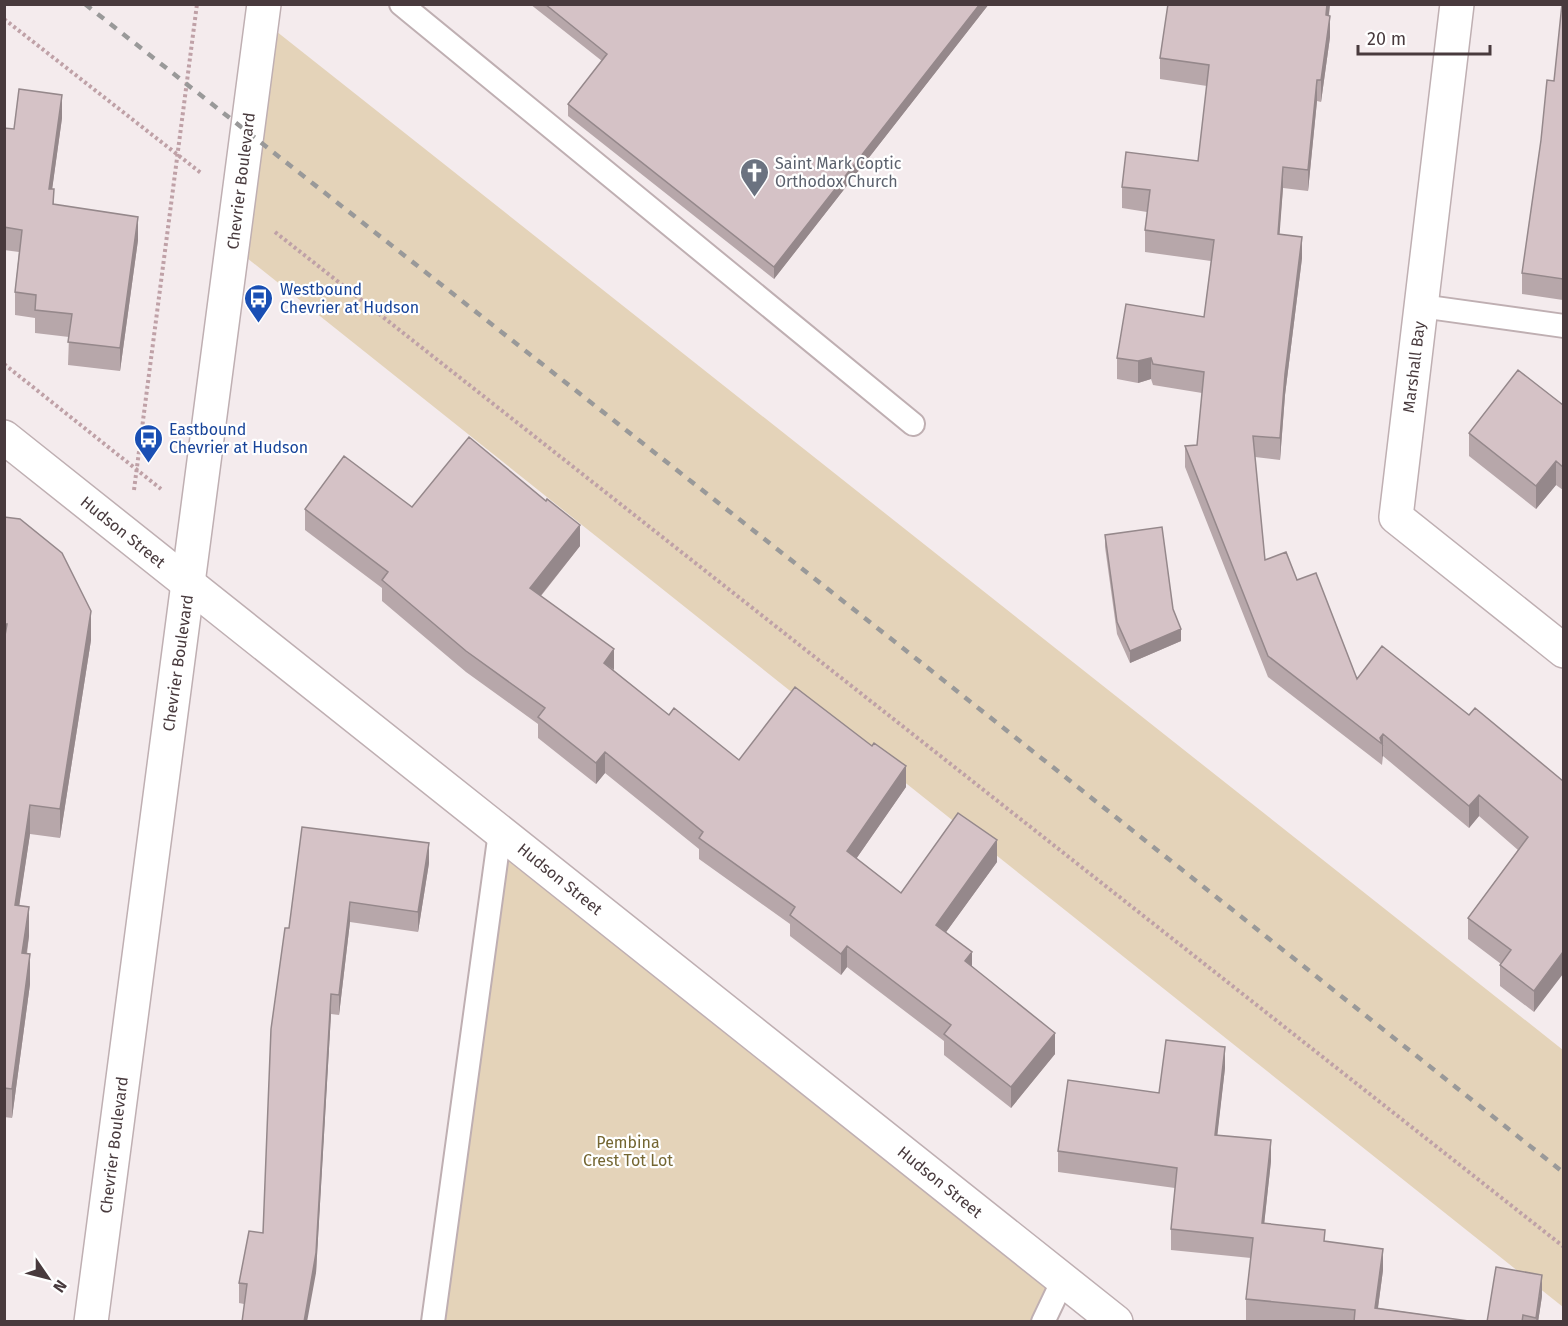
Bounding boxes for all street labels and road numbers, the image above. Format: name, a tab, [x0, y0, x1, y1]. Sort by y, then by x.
street label: Chevrier Boulevard	[223, 111, 259, 251]
street label: Marshall Bay	[1399, 320, 1429, 414]
street label: Hudson Street	[77, 492, 169, 572]
street label: Chevrier Boulevard	[159, 593, 197, 733]
street label: Hudson Street	[514, 839, 606, 919]
street label: Chevrier Boulevard	[96, 1075, 132, 1215]
street label: Hudson Street	[894, 1142, 986, 1222]

